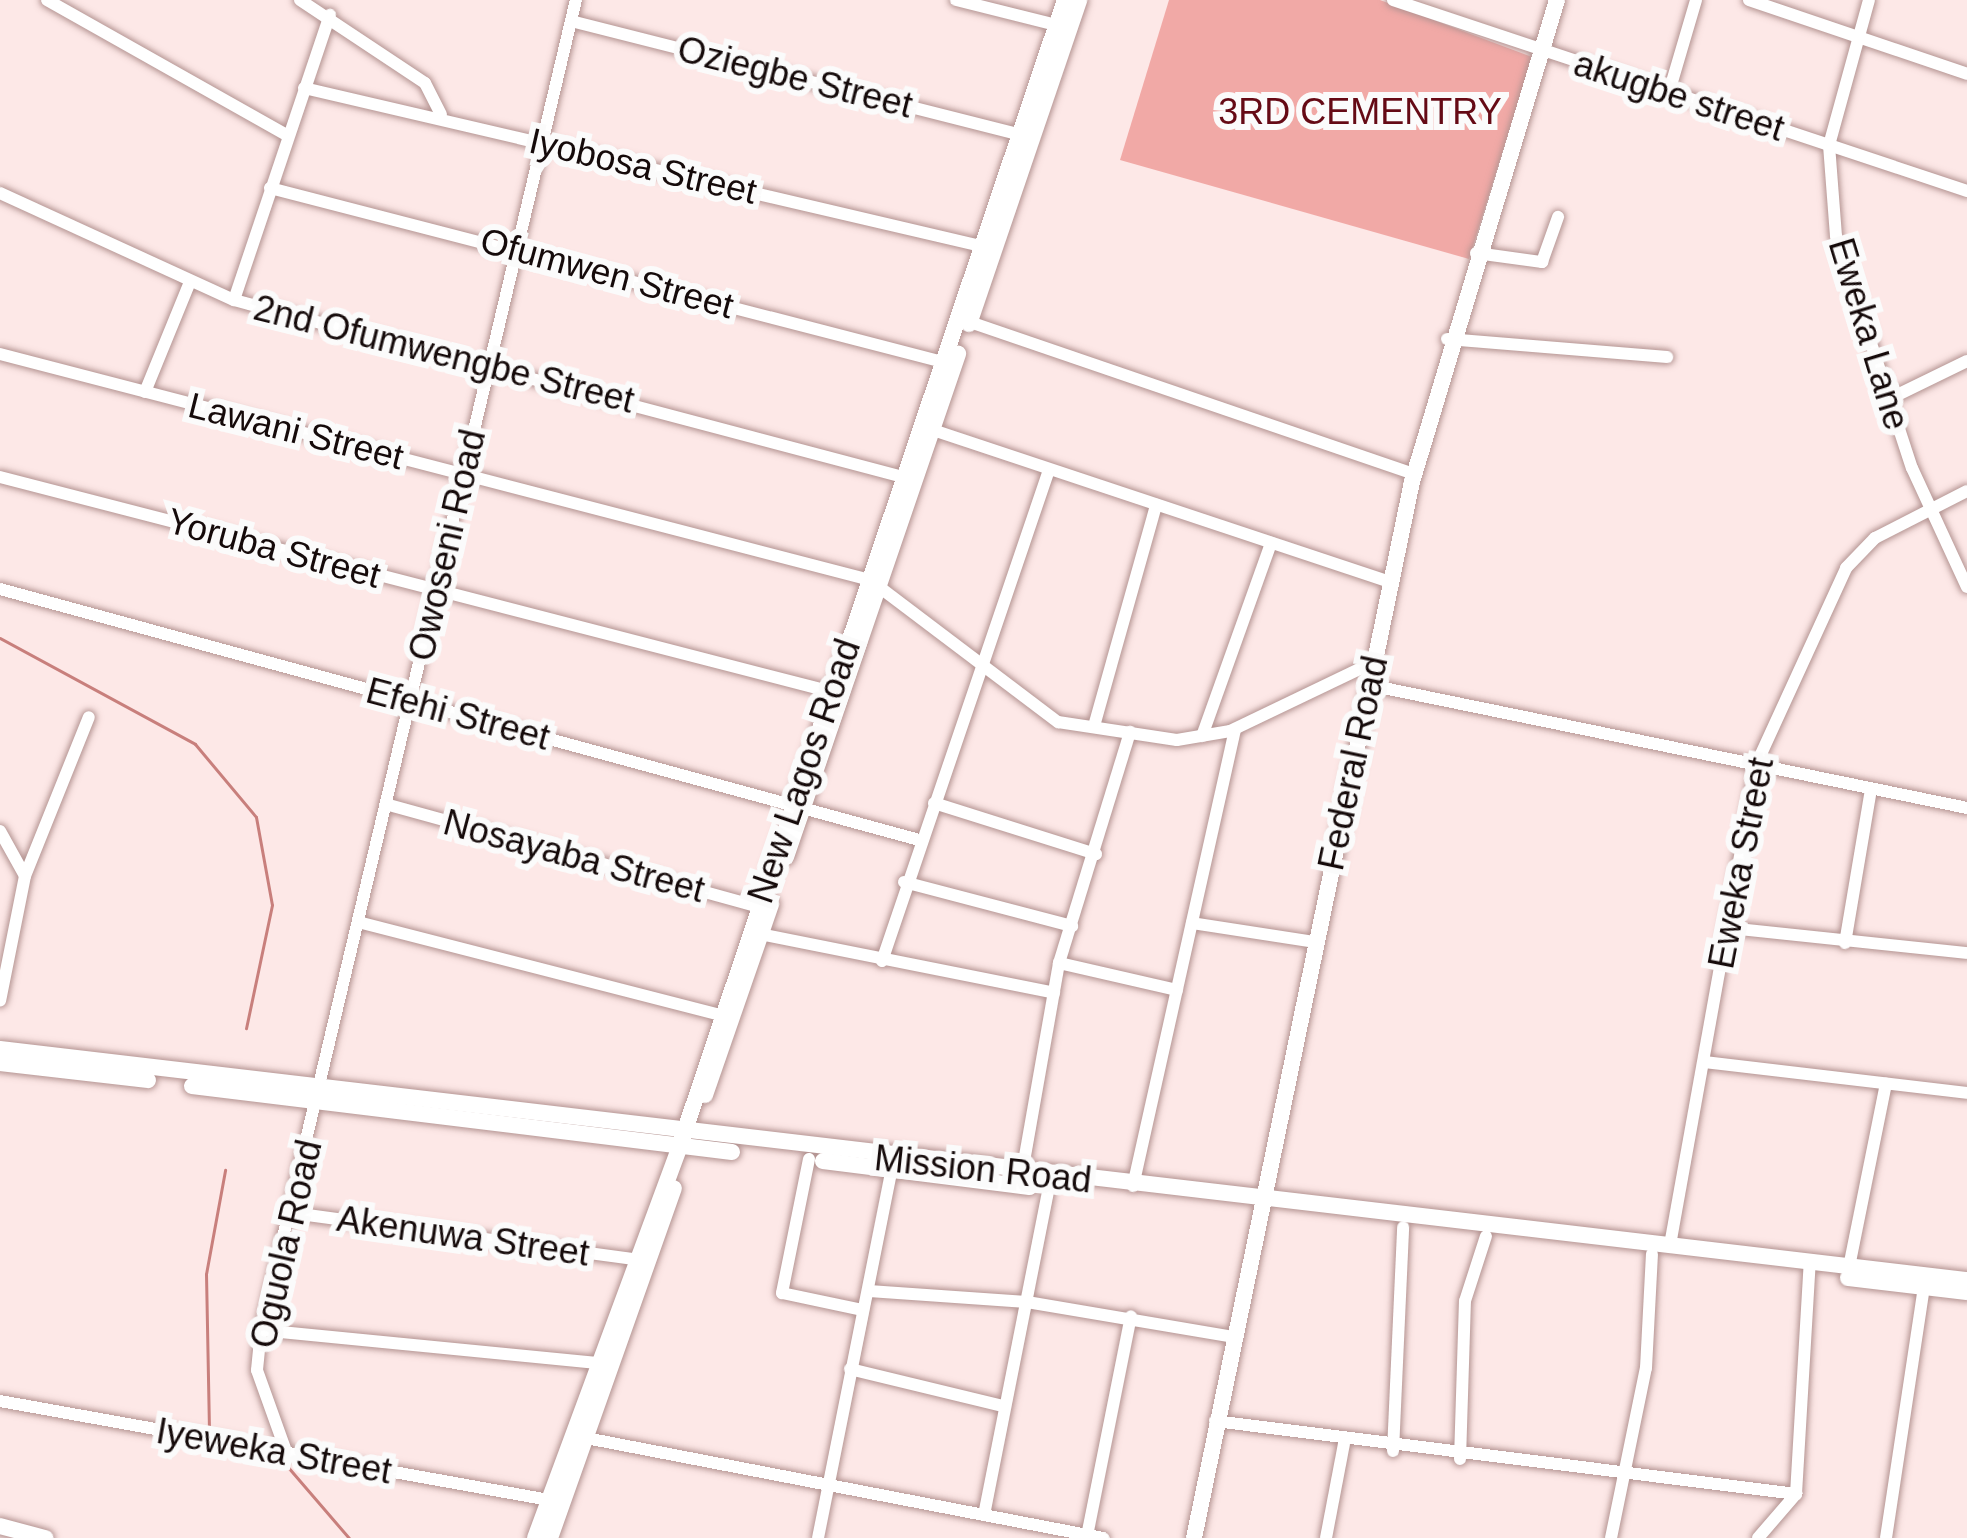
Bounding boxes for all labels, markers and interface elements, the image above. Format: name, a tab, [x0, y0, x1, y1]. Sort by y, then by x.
street label: Oziegbe Street	[673, 27, 917, 127]
street label: akugbe street	[1569, 42, 1789, 150]
park label: 3RD CEMENTRY	[1218, 90, 1502, 134]
street label: Iyobosa Street	[525, 119, 761, 213]
street label: Ofumwen Street	[476, 218, 738, 328]
street label: Eweka Lane	[1819, 233, 1919, 435]
street label: 2nd Ofumwengbe Street	[249, 286, 639, 422]
street label: Lawani Street	[184, 383, 408, 479]
street label: Owoseni Road	[399, 425, 495, 665]
street label: Yoruba Street	[163, 499, 385, 597]
street label: New Lagos Road	[739, 633, 869, 909]
street label: Federal Road	[1309, 652, 1397, 874]
street label: Efehi Street	[362, 669, 554, 759]
street label: Eweka Street	[1699, 754, 1783, 972]
street label: Nosayaba Street	[439, 800, 709, 912]
street label: Oguola Road	[241, 1136, 331, 1352]
street label: Mission Road	[872, 1136, 1094, 1202]
street label: Akenuwa Street	[334, 1197, 592, 1275]
street label: Iyeweka Street	[153, 1409, 395, 1493]

